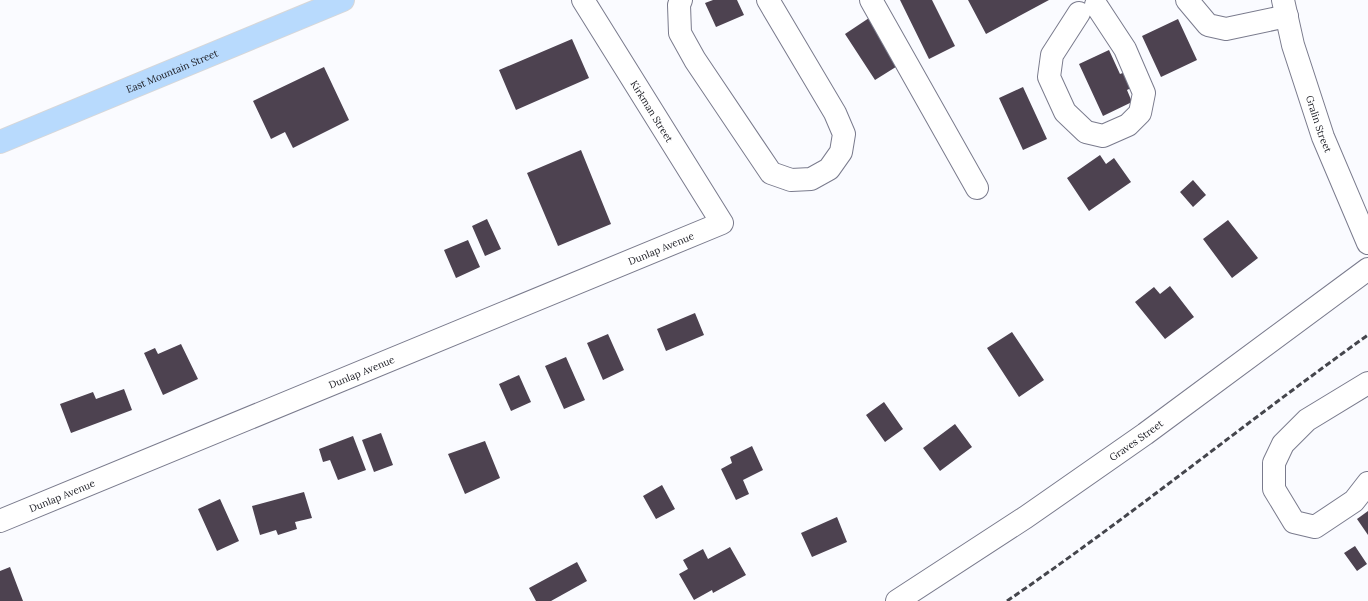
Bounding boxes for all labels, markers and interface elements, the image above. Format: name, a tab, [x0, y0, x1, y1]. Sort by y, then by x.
street label: East Mountain Street	[124, 46, 220, 96]
street label: Kirkman Street	[627, 78, 676, 145]
street label: Gralin Street	[1303, 94, 1335, 155]
street label: Dunlap Avenue	[626, 229, 696, 268]
street label: Dunlap Avenue	[327, 353, 397, 392]
street label: Graves Street	[1107, 417, 1166, 464]
street label: Dunlap Avenue	[27, 476, 97, 515]

